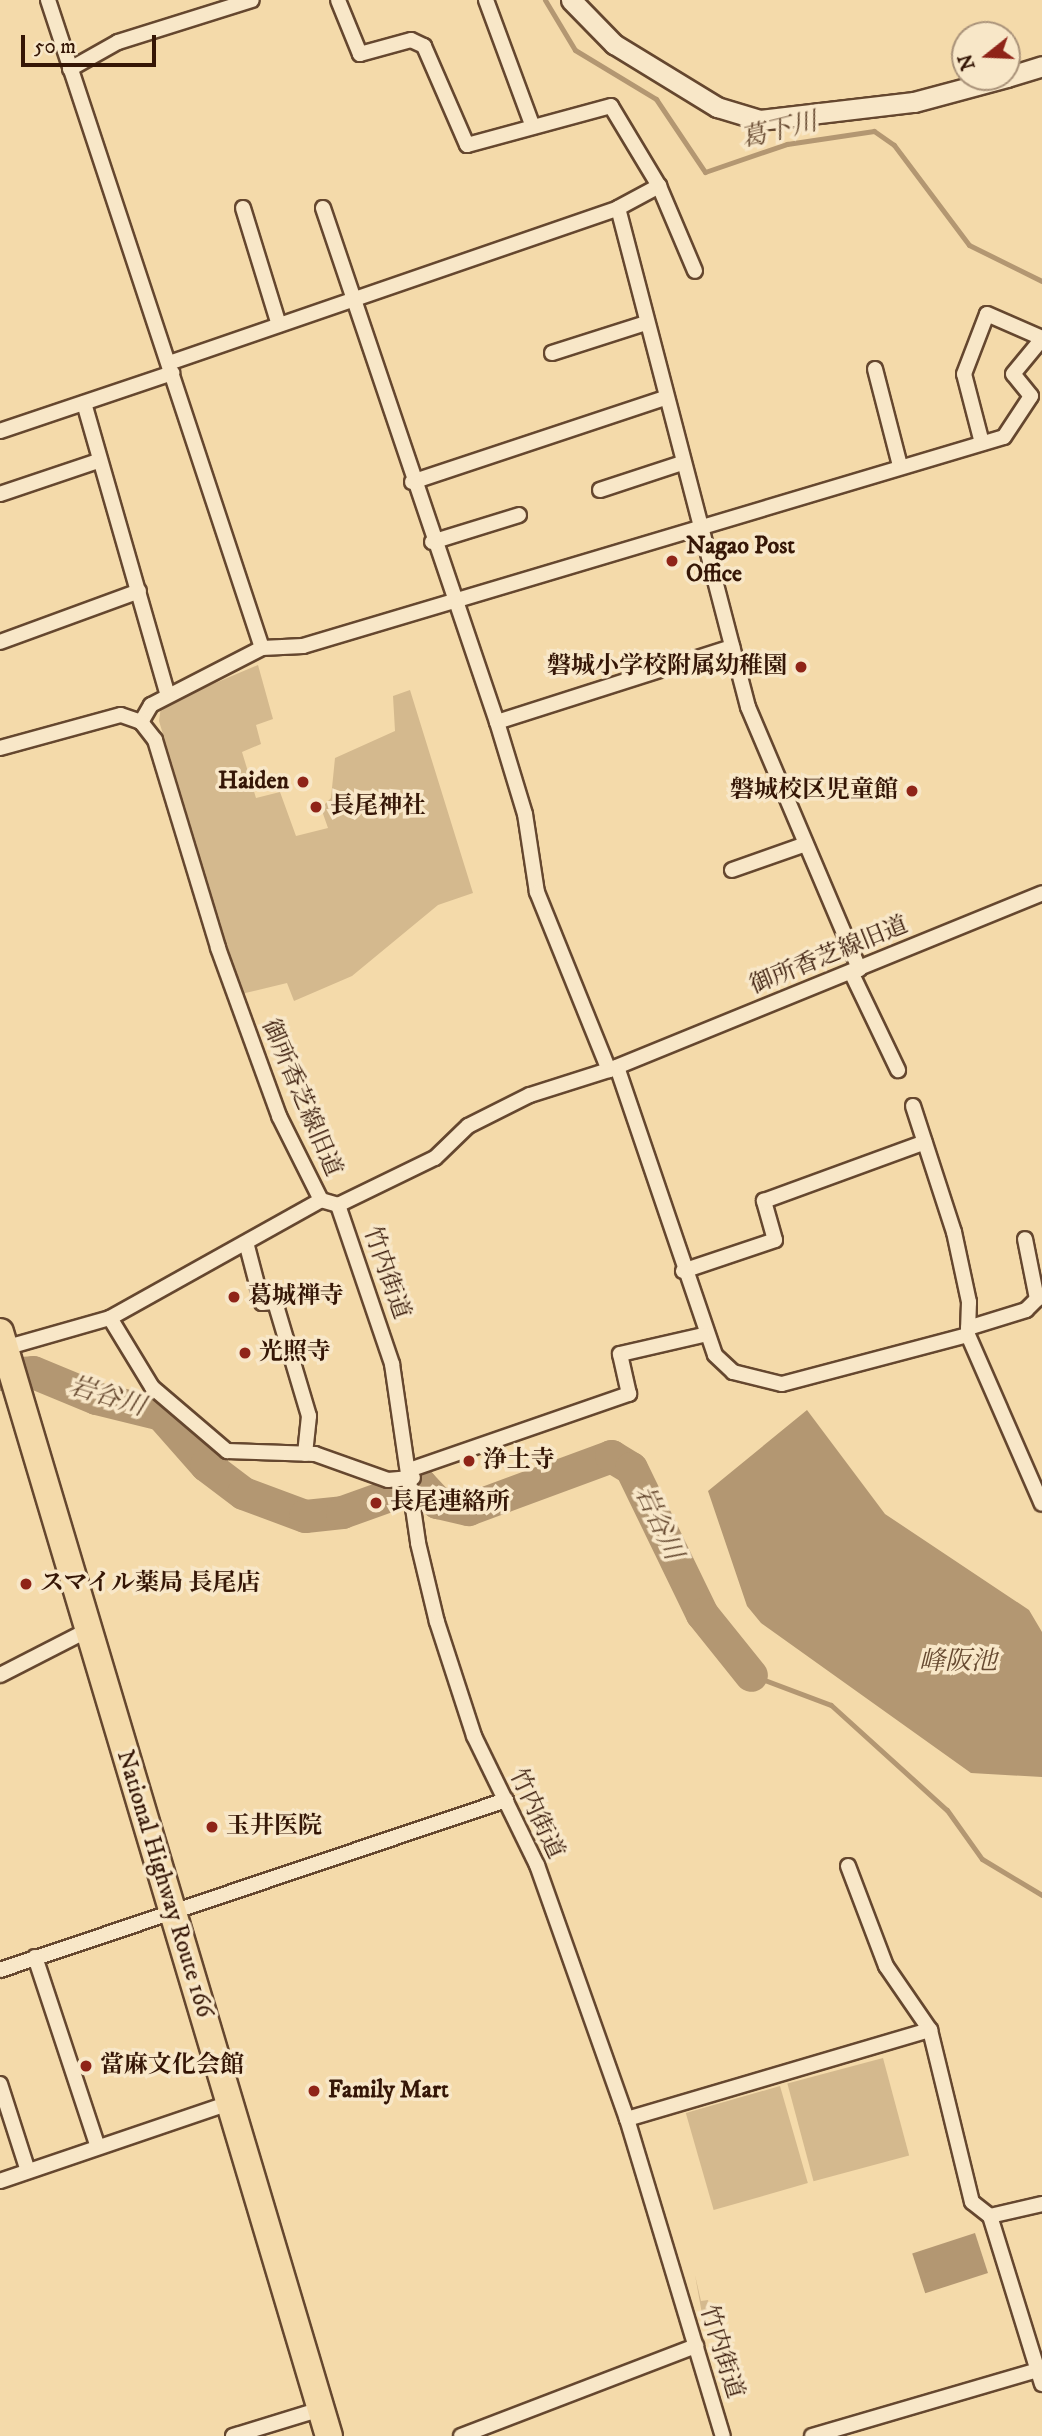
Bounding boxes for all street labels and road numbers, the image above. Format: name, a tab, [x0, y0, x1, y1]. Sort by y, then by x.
street label: 御所香芝線旧道	[746, 911, 912, 1001]
street label: 御所香芝線旧道	[255, 1015, 347, 1181]
street label: 竹内街道	[357, 1223, 415, 1323]
street label: National Highway Route 166	[110, 1747, 218, 2021]
street label: 竹内街道	[503, 1764, 569, 1864]
street label: 竹内街道	[693, 2302, 749, 2402]

